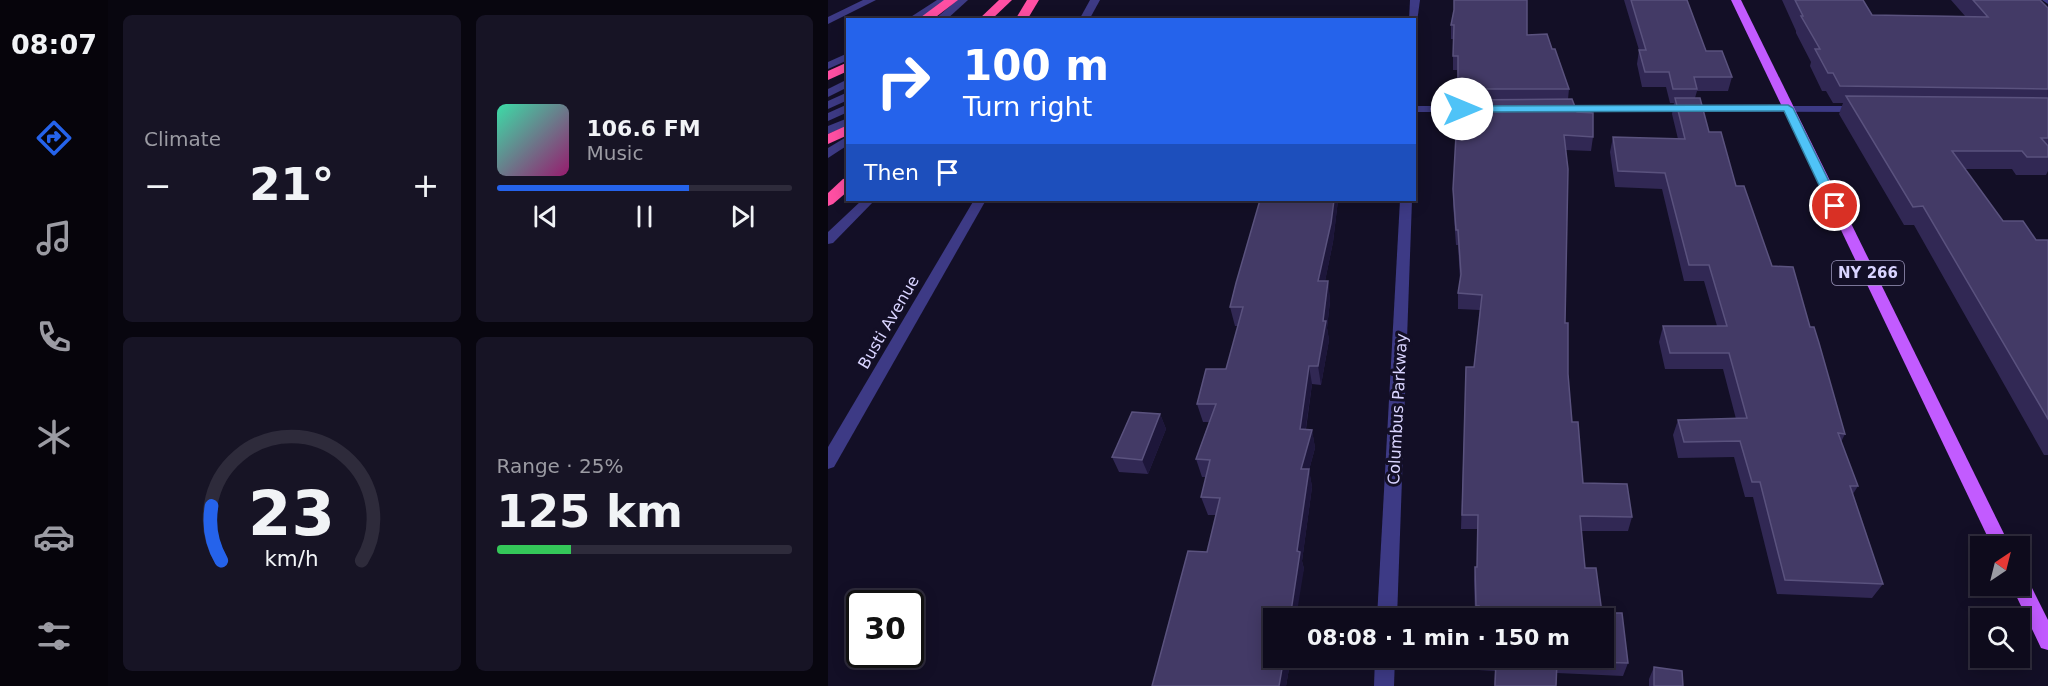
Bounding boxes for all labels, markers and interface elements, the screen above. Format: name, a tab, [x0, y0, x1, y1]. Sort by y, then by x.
text: 08:07	[11, 29, 97, 60]
text: 100 m	[963, 41, 1109, 90]
icon: right	[864, 42, 942, 120]
position arrow	[1430, 77, 1494, 141]
text: Turn right	[963, 91, 1092, 122]
text: 106.6 FM	[587, 116, 701, 141]
icon: directions	[33, 117, 75, 159]
text: Climate	[144, 127, 221, 151]
text: Music	[587, 141, 643, 165]
icon: arrive	[931, 156, 964, 189]
text: 21°	[249, 158, 334, 211]
text: Then	[864, 160, 919, 185]
text: −	[144, 166, 172, 205]
text: +	[412, 166, 440, 205]
pin	[1809, 180, 1860, 231]
icon: arrive	[1818, 189, 1851, 222]
icon: previous	[529, 200, 562, 233]
icon: pause	[628, 200, 661, 233]
icon: next	[726, 200, 759, 233]
icon: music	[33, 217, 75, 259]
road number: NY 266	[1832, 261, 1904, 285]
street label: Busti Avenue	[854, 272, 923, 372]
icon: phone	[33, 316, 75, 358]
street label: Columbus Parkway	[1384, 333, 1411, 485]
icon: climate	[33, 416, 75, 458]
text: Range · 25%	[497, 454, 623, 478]
text: 23	[248, 477, 335, 550]
text: 125 km	[497, 485, 683, 538]
icon: car	[33, 516, 75, 558]
north arrow	[1970, 536, 2030, 596]
map controls	[1970, 536, 2030, 668]
text: km/h	[265, 546, 319, 571]
speed limit sign: 30	[846, 590, 924, 668]
button: search	[1970, 608, 2030, 668]
icon: filters	[33, 615, 75, 657]
text: 08:08 · 1 min · 150 m	[1307, 625, 1570, 650]

